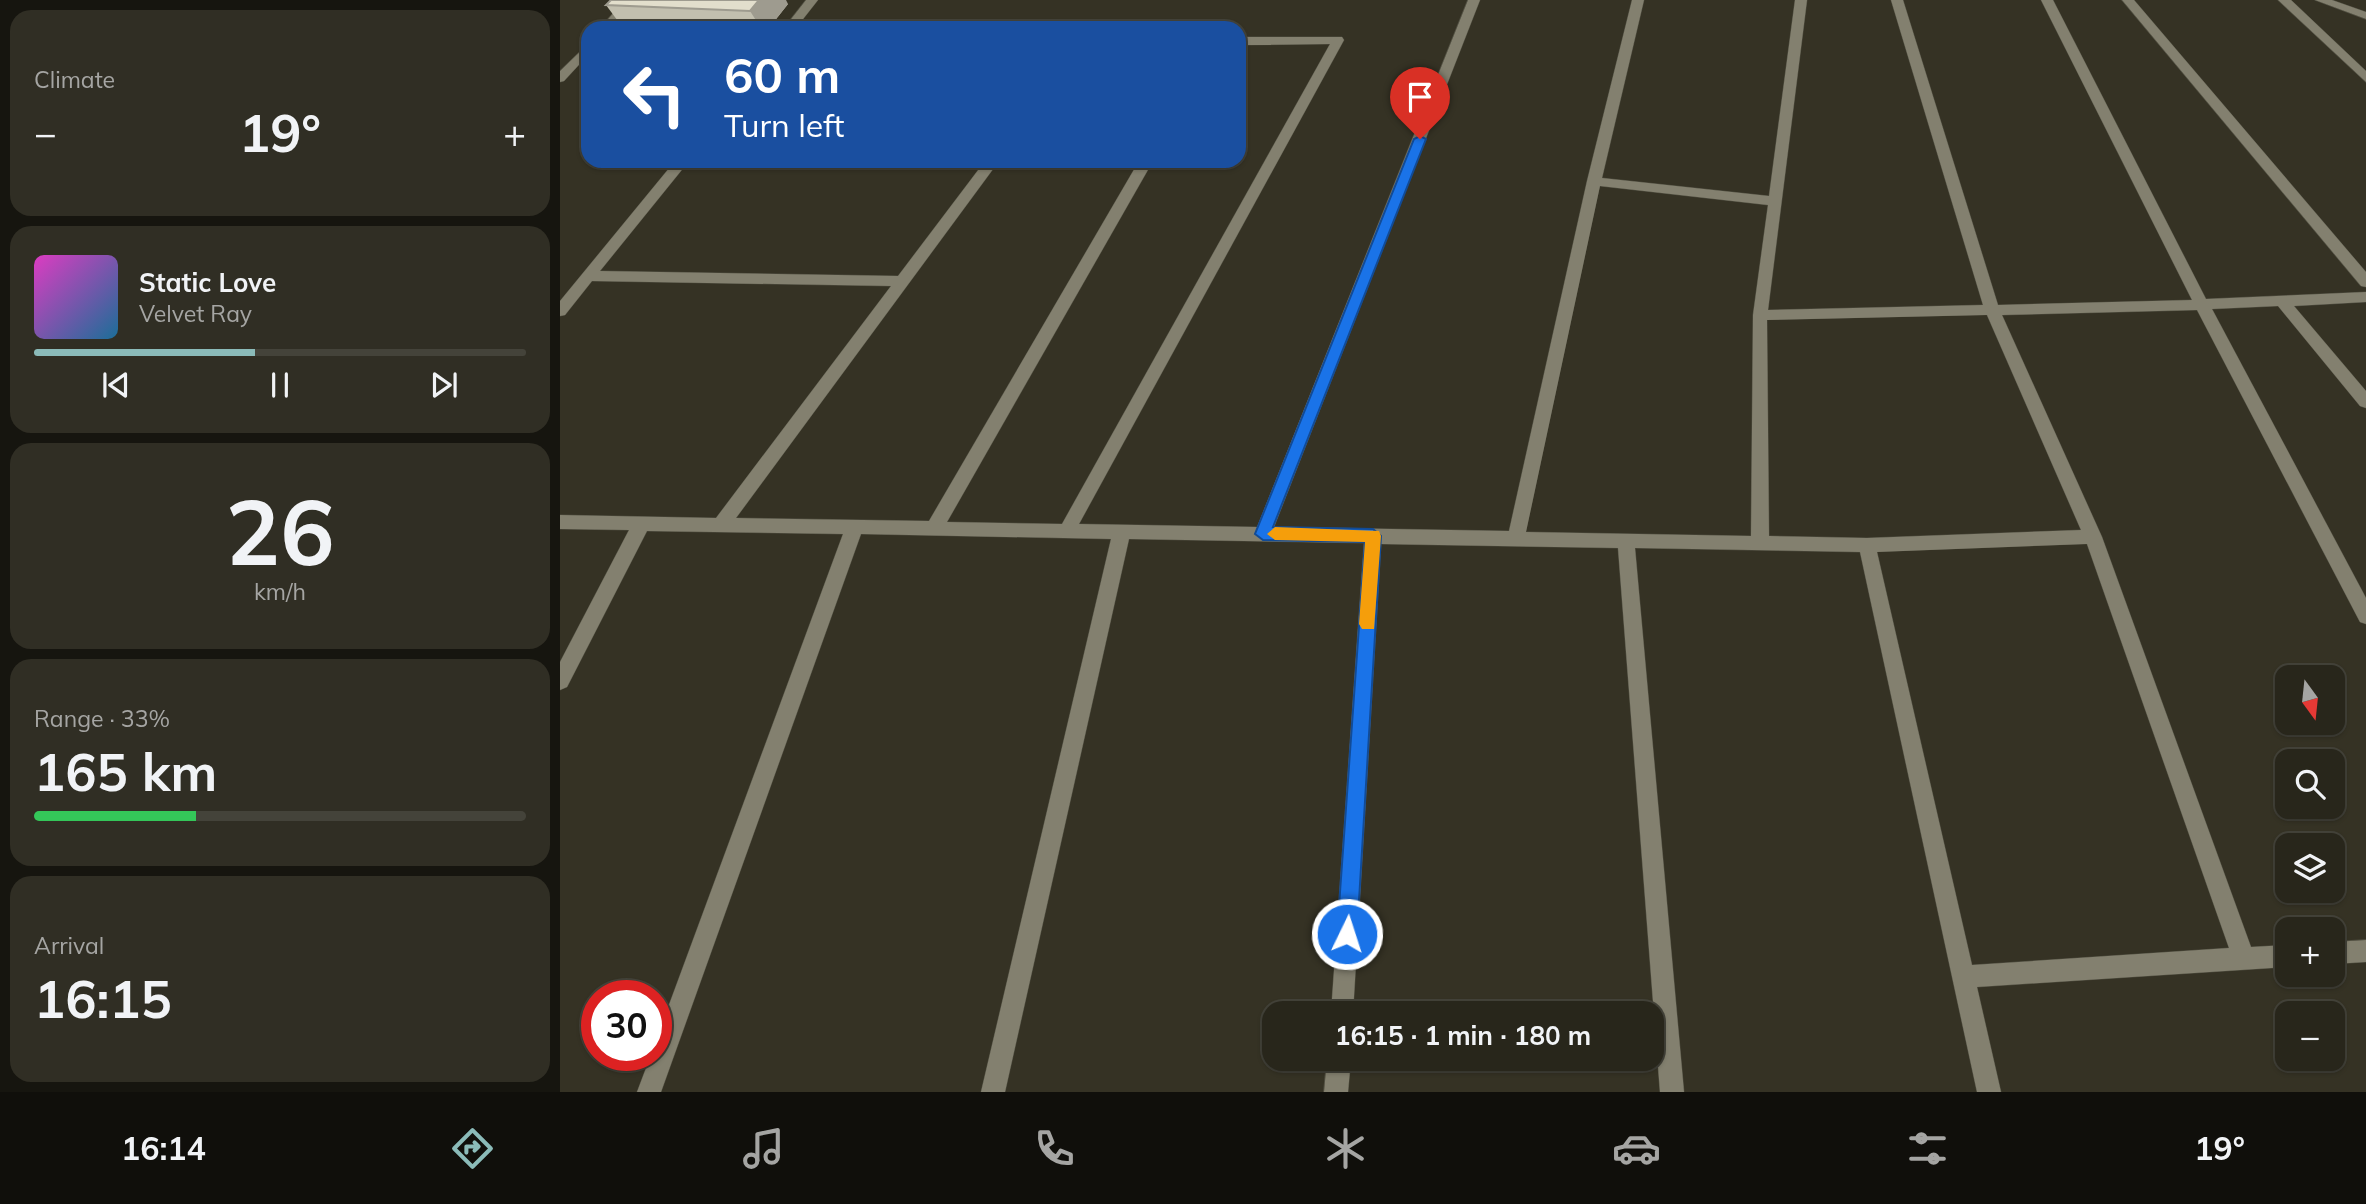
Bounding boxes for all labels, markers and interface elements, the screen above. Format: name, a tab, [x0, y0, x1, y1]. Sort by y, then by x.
text: 60 m	[724, 44, 840, 105]
icon: left	[609, 49, 700, 140]
text: Climate	[34, 65, 115, 94]
pin	[1390, 67, 1450, 139]
icon: arrive	[1401, 78, 1439, 116]
text: 19°	[239, 100, 321, 165]
text: Turn left	[724, 105, 844, 145]
text: −	[34, 109, 57, 157]
text: +	[503, 109, 526, 157]
text: Static Love	[139, 266, 276, 299]
text: Velvet Ray	[139, 299, 252, 328]
icon: previous	[97, 366, 135, 404]
icon: pause	[261, 366, 299, 404]
icon: next	[425, 366, 463, 404]
text: 26	[225, 474, 335, 588]
text: km/h	[254, 577, 306, 606]
north arrow	[2275, 665, 2345, 735]
map controls	[2275, 665, 2345, 1071]
text: Range · 33%	[34, 704, 170, 733]
text: 165 km	[34, 739, 217, 804]
button: search	[2275, 749, 2345, 819]
button: layers	[2275, 833, 2345, 903]
position arrow	[1310, 897, 1384, 971]
button: +	[2275, 917, 2345, 987]
text: Arrival	[34, 931, 104, 960]
text: 16:15	[34, 966, 172, 1031]
speed limit sign: 30	[581, 980, 672, 1071]
button: −	[2275, 1001, 2345, 1071]
text: 16:15 · 1 min · 180 m	[1335, 1019, 1591, 1052]
icon: directions	[448, 1124, 497, 1173]
icon: music	[739, 1124, 788, 1173]
icon: phone	[1030, 1124, 1079, 1173]
icon: climate	[1321, 1124, 1370, 1173]
icon: car	[1612, 1124, 1661, 1173]
icon: filters	[1903, 1124, 1952, 1173]
text: 16:14	[121, 1128, 206, 1168]
text: 19°	[2194, 1128, 2245, 1168]

